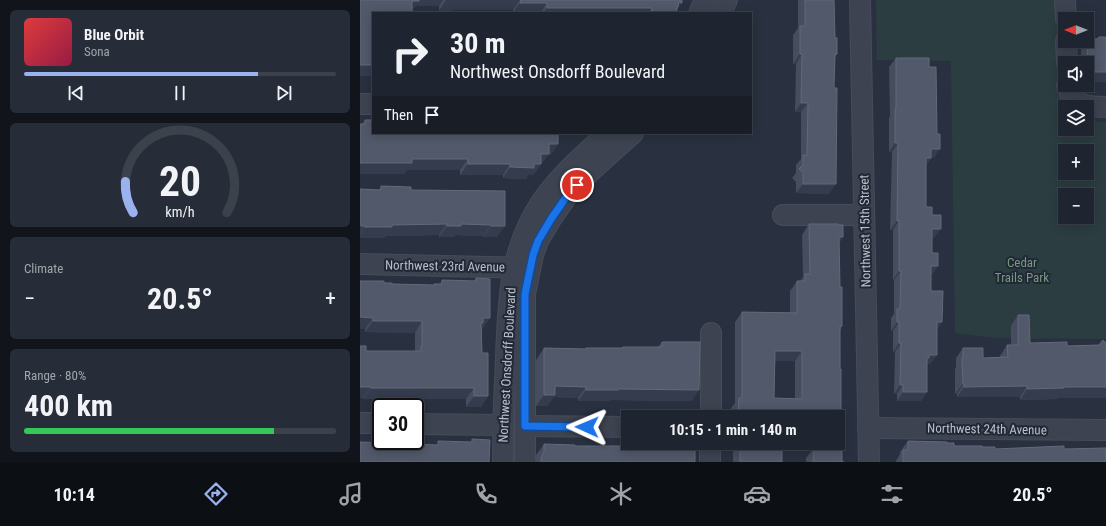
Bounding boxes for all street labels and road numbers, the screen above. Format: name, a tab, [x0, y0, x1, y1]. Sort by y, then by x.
street label: Northwest 15th Street	[857, 174, 873, 287]
street label: Northwest 23rd Avenue	[385, 257, 505, 275]
street label: Northwest Onsdorff Boulevard	[495, 287, 519, 443]
street label: Northwest 24th Avenue	[927, 420, 1047, 438]

